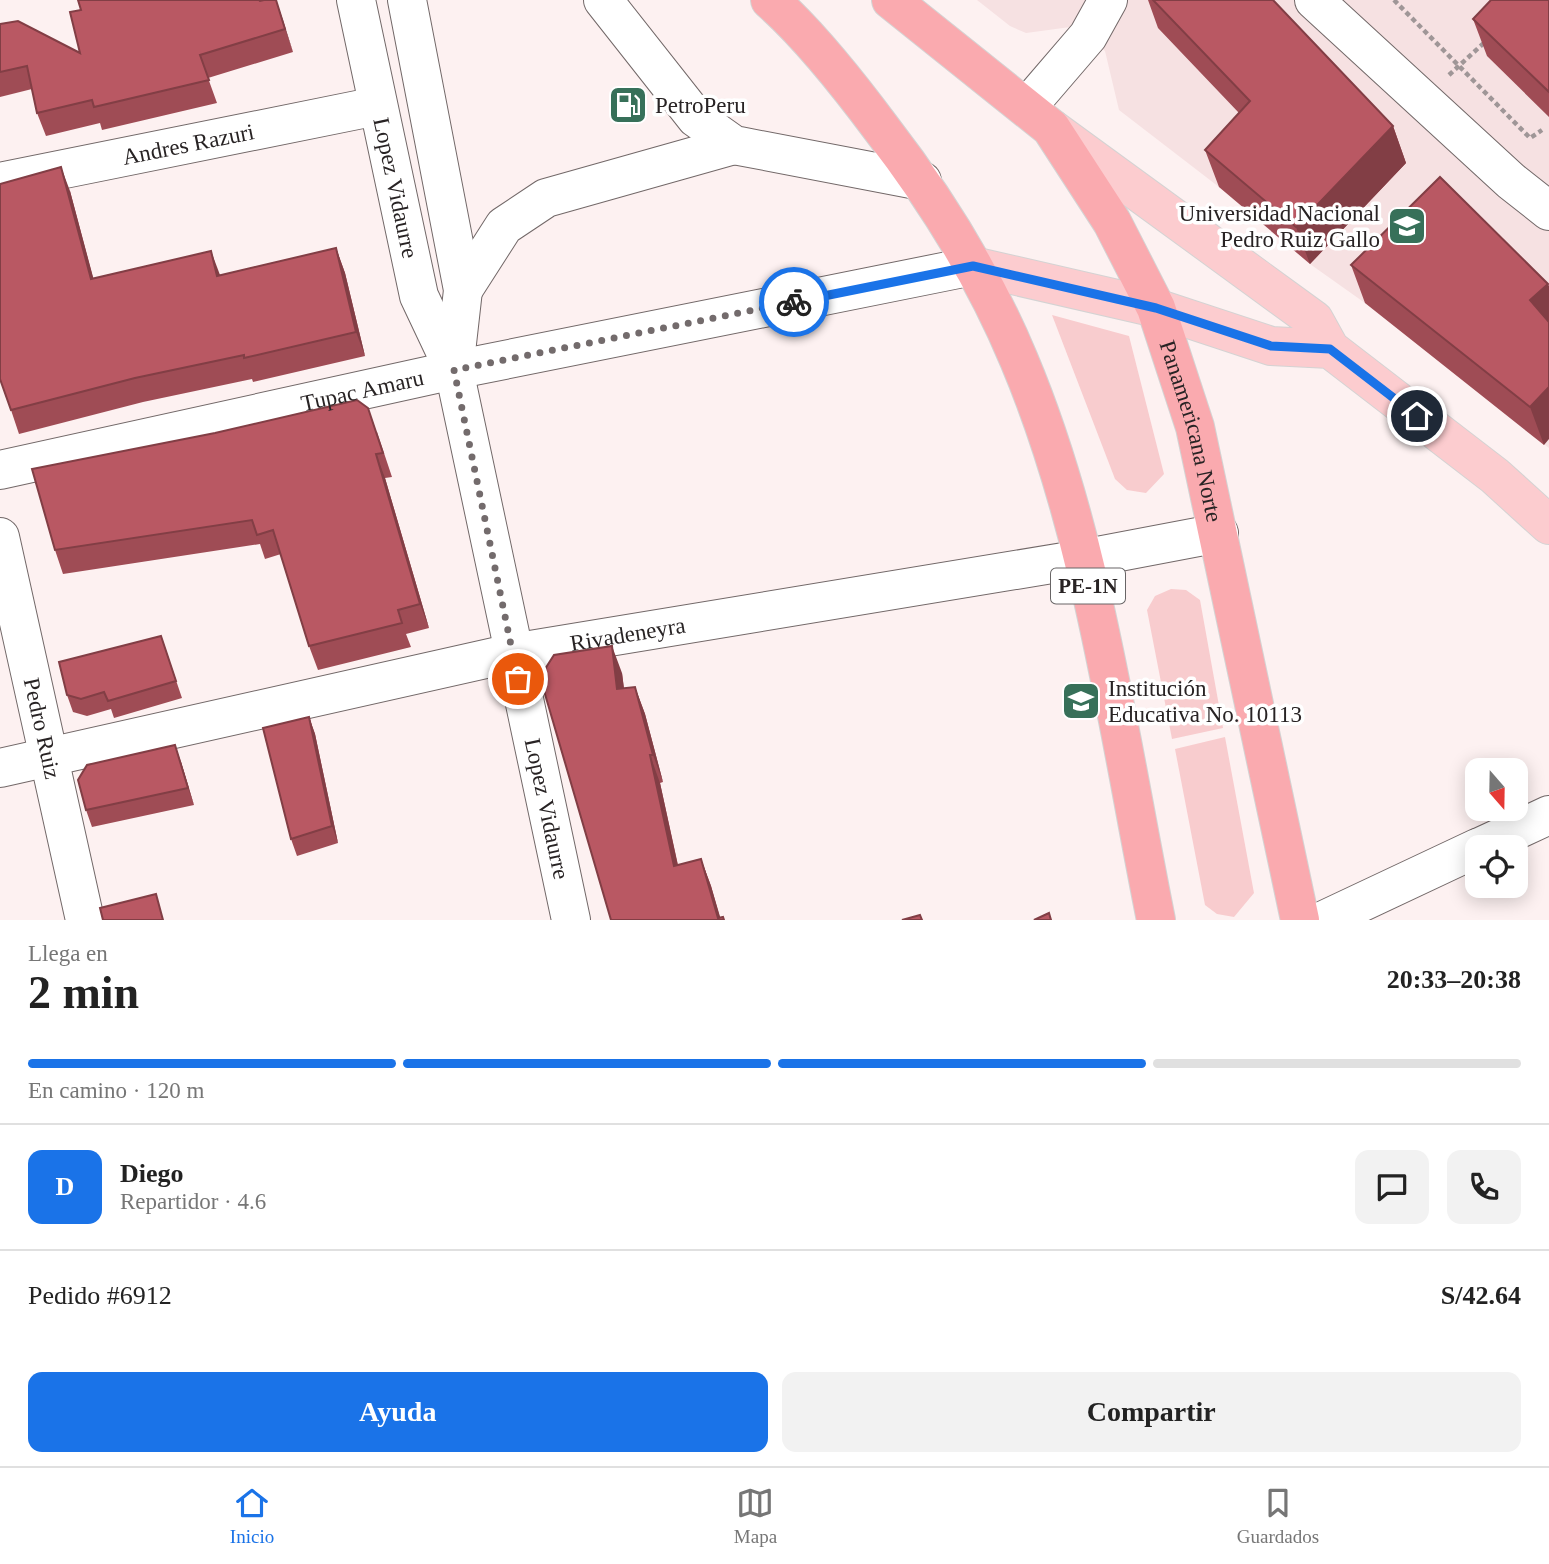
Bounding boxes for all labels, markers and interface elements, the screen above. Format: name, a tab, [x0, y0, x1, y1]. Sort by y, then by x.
fuel station icon: PetroPeru	[607, 84, 649, 126]
place label: PetroPeru	[655, 93, 746, 118]
street label: Lopez Vidaurre	[368, 115, 423, 261]
street label: Andres Razuri	[120, 119, 256, 170]
place label: Universidad Nacional Pedro Ruiz Gallo	[1179, 201, 1380, 252]
school or university icon: Universidad Nacional Pedro Ruiz Gallo	[1386, 205, 1428, 247]
courier	[759, 267, 829, 337]
icon: bike	[775, 283, 813, 321]
street label: Panamericana Norte	[1154, 337, 1227, 524]
street label: Tupac Amaru	[299, 365, 427, 416]
pin	[1387, 386, 1447, 446]
icon: home	[1398, 397, 1436, 435]
road number: PE-1N	[1051, 568, 1125, 604]
street label: Rivadeneyra	[568, 613, 687, 656]
pin	[488, 649, 548, 709]
icon: bag	[499, 660, 537, 698]
street label: Pedro Ruiz	[19, 676, 65, 781]
place label: Institución Educativa No. 10113	[1108, 676, 1302, 727]
school or university icon: Institución Educativa No. 10113	[1060, 680, 1102, 722]
street label: Lopez Vidaurre	[520, 736, 574, 881]
north arrow	[1465, 758, 1528, 821]
map controls	[1465, 758, 1528, 898]
button: locate	[1465, 835, 1528, 898]
text: Llega en	[28, 941, 108, 966]
text: 20:33–20:38	[1387, 965, 1521, 994]
text: 2 min	[28, 967, 139, 1018]
text: En camino · 120 m	[28, 1078, 204, 1103]
button: chat	[1355, 1150, 1429, 1224]
button: phone	[1447, 1150, 1521, 1224]
text: Diego	[120, 1159, 184, 1188]
text: D	[56, 1172, 74, 1201]
text: Repartidor · 4.6	[120, 1189, 266, 1214]
text: Pedido #6912	[28, 1281, 172, 1310]
text: S/42.64	[1441, 1281, 1521, 1310]
button: Ayuda	[28, 1372, 768, 1452]
button: Compartir	[782, 1372, 1521, 1452]
tab: Inicio	[230, 1484, 274, 1548]
tab: Mapa	[734, 1484, 777, 1548]
tab: Guardados	[1237, 1484, 1319, 1548]

